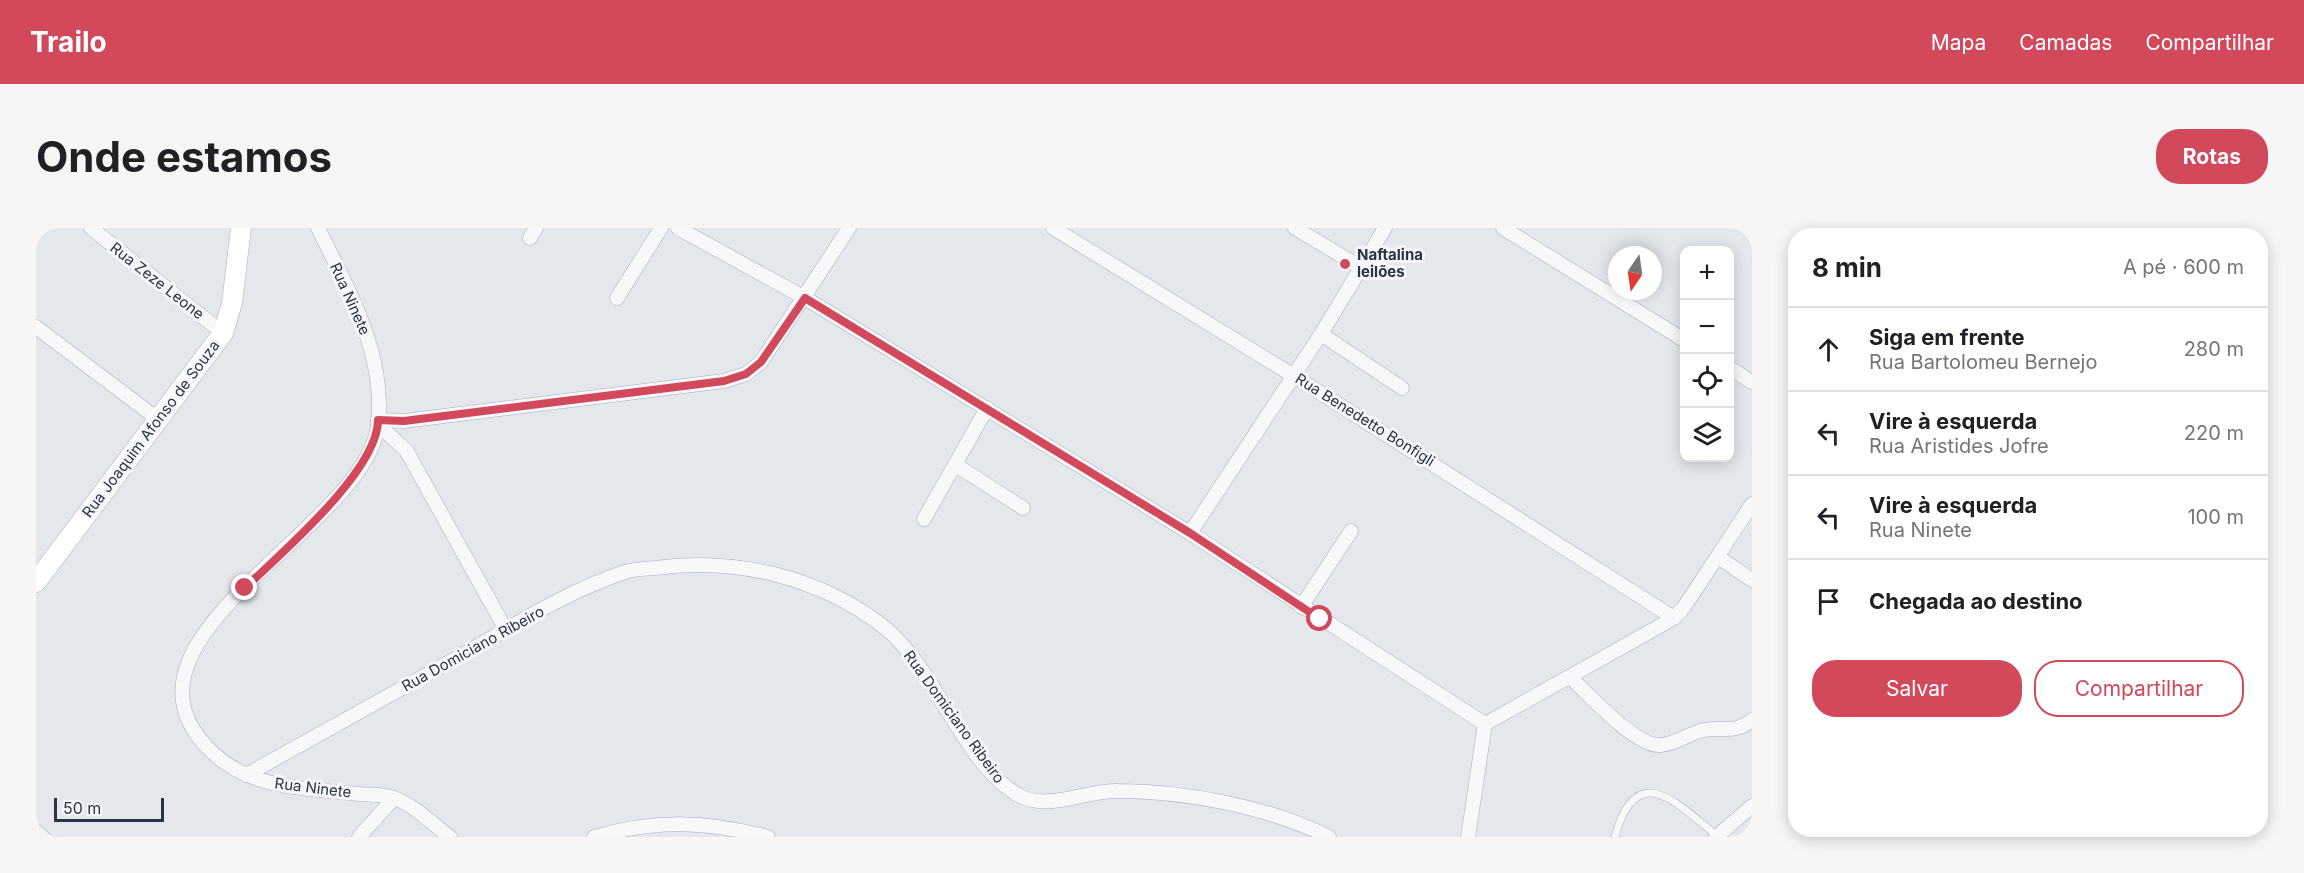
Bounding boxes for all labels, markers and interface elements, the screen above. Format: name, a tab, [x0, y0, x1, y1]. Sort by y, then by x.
text: Trailo	[30, 25, 107, 59]
text: Mapa	[1931, 30, 1986, 55]
text: Camadas	[2019, 30, 2112, 55]
text: Compartilhar	[2145, 30, 2274, 55]
button: Rotas	[2156, 129, 2268, 184]
text: Onde estamos	[36, 131, 332, 182]
street label: Rua Zeze Leone	[107, 238, 208, 323]
place label: Naftalina leilões	[1357, 245, 1423, 281]
north arrow	[1608, 246, 1662, 300]
map controls	[1680, 246, 1734, 462]
button: +	[1680, 246, 1734, 300]
text: 8 min	[1812, 252, 1882, 283]
text: A pé · 600 m	[2123, 255, 2244, 279]
marker: Naftalina leilões	[1338, 257, 1352, 271]
street label: Rua Ninete	[326, 260, 375, 338]
button: −	[1680, 300, 1734, 354]
text: Siga em frente	[1869, 324, 2025, 350]
icon: ahead	[1812, 333, 1845, 366]
street label: Rua Joaquim Afonso de Souza	[78, 336, 224, 521]
text: 280 m	[2184, 337, 2244, 361]
text: Rua Bartolomeu Bernejo	[1869, 350, 2097, 374]
button: locate	[1680, 354, 1734, 408]
street label: Rua Benedetto Bonfigli	[1292, 369, 1439, 470]
button: layers	[1680, 408, 1734, 462]
text: Vire à esquerda	[1869, 408, 2037, 434]
icon: left	[1812, 417, 1845, 450]
text: 220 m	[2184, 421, 2244, 445]
text: Rua Aristides Jofre	[1869, 434, 2049, 458]
text: Vire à esquerda	[1869, 492, 2037, 518]
icon: left	[1812, 501, 1845, 534]
text: 100 m	[2187, 505, 2244, 529]
text: Rua Ninete	[1869, 518, 1972, 542]
route end	[231, 574, 257, 600]
icon: arrive	[1812, 585, 1845, 618]
text: Chegada ao destino	[1869, 588, 2083, 614]
street label: Rua Domiciano Ribeiro	[398, 602, 547, 696]
route start	[1306, 605, 1332, 631]
street label: Rua Domiciano Ribeiro	[900, 647, 1009, 787]
button: Salvar	[1812, 660, 2022, 717]
button: Compartilhar	[2034, 660, 2244, 717]
street label: Rua Ninete	[274, 773, 353, 802]
scale bar	[54, 795, 164, 822]
text: 50 m	[63, 798, 101, 818]

